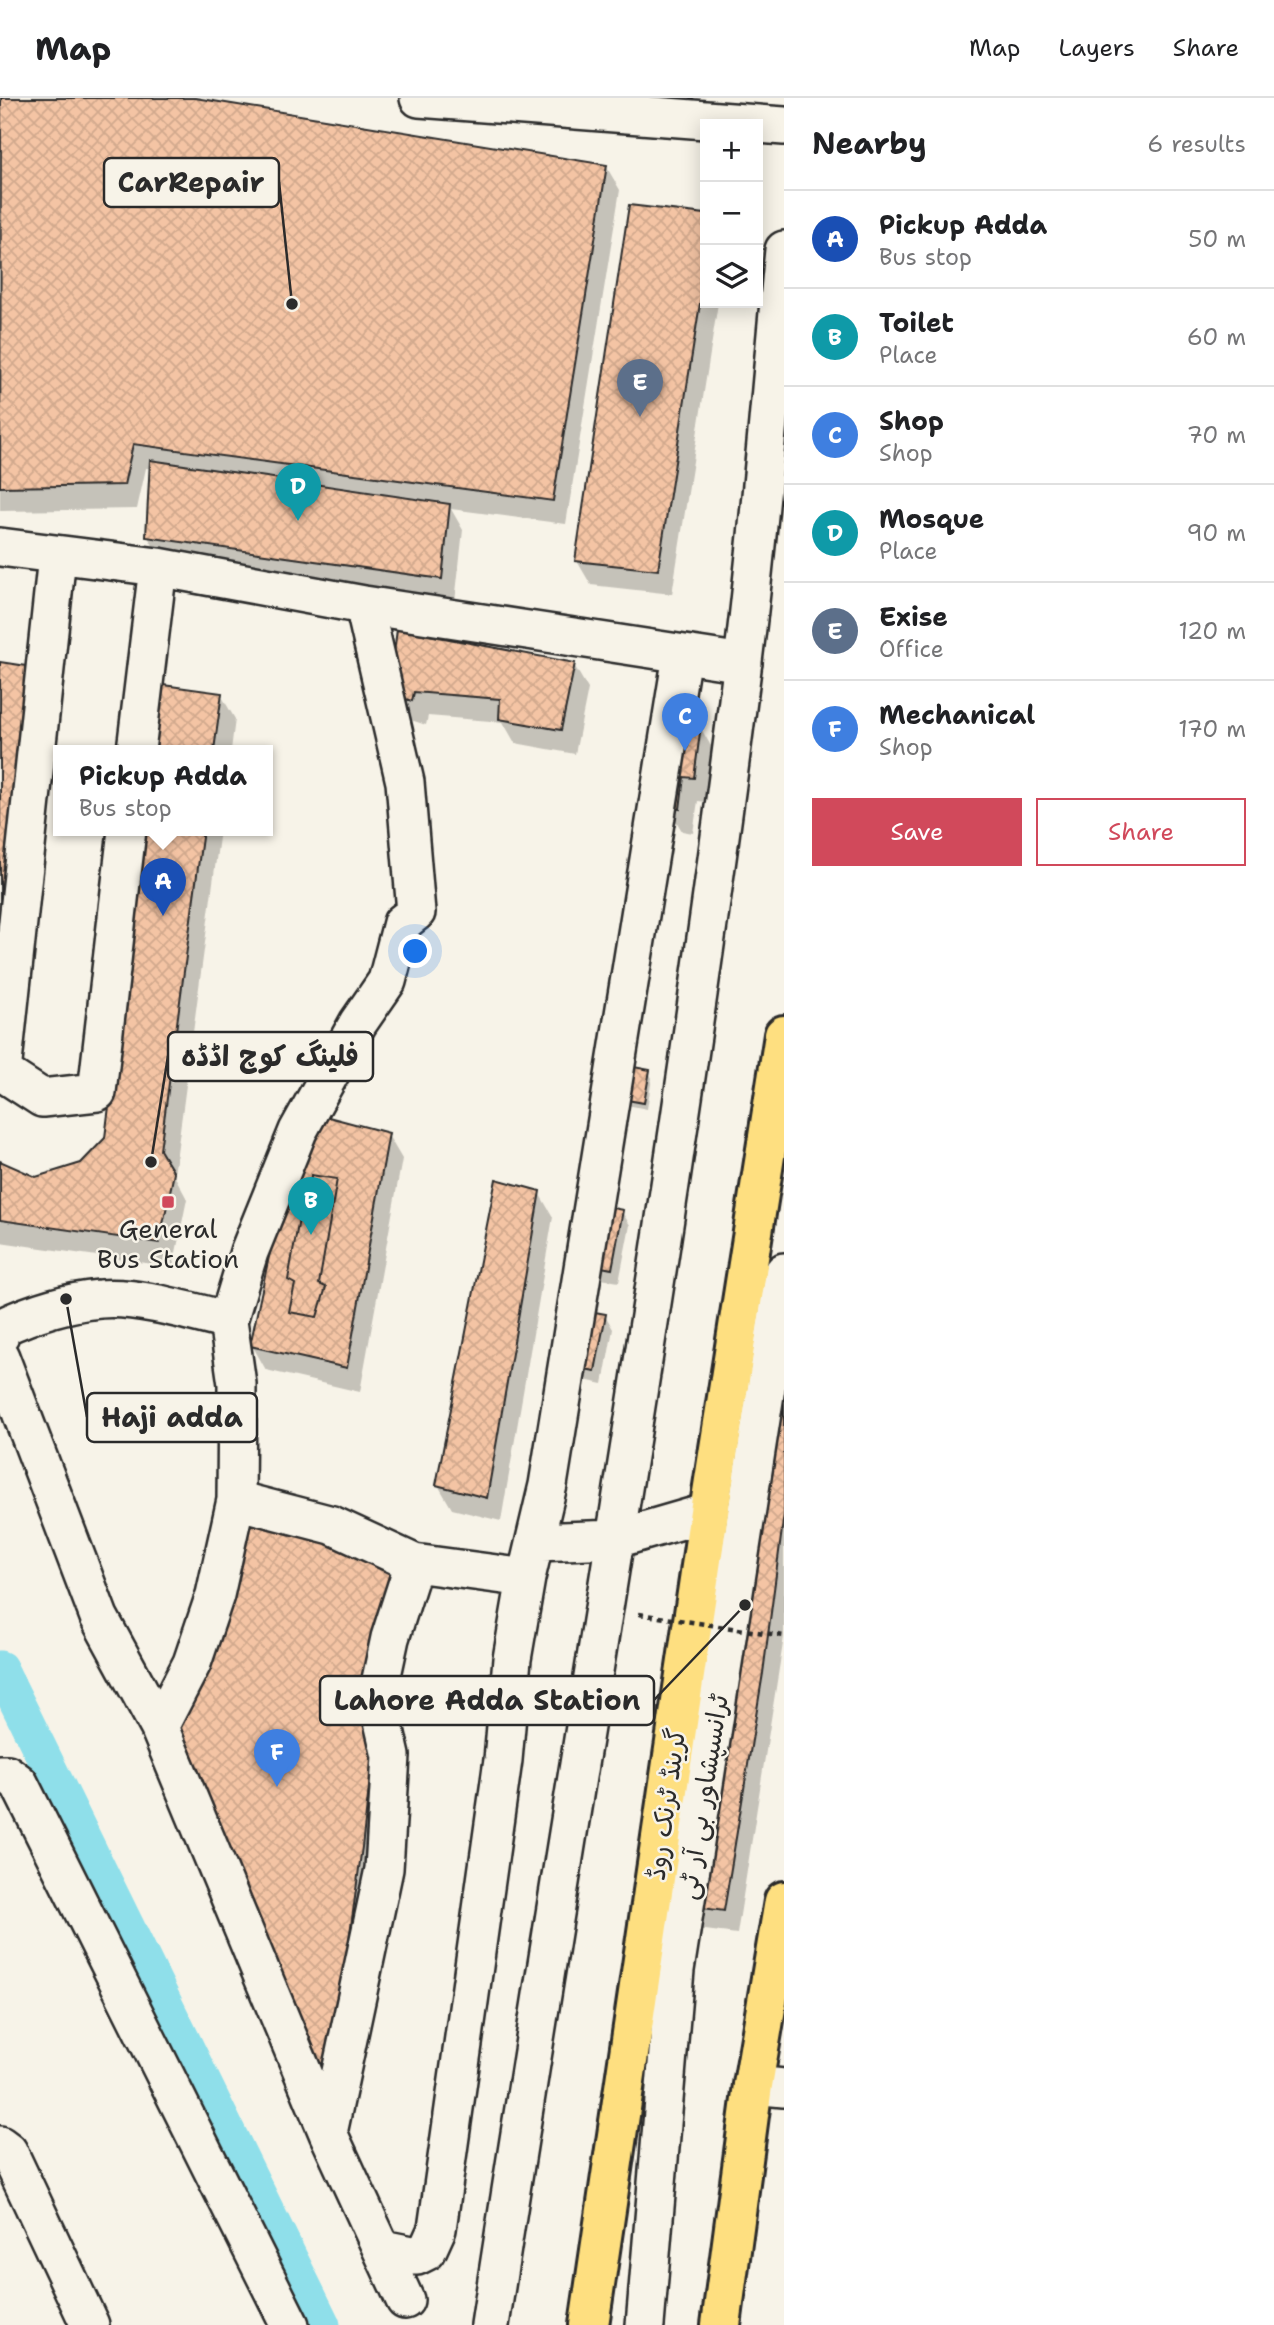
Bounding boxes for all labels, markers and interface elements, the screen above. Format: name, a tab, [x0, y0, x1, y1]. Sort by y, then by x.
text: Map	[35, 26, 111, 71]
text: Map	[969, 32, 1020, 64]
text: Layers	[1058, 32, 1135, 64]
text: Share	[1173, 32, 1239, 64]
map controls	[700, 119, 763, 308]
button: +	[700, 119, 763, 182]
text: Nearby	[812, 123, 927, 164]
text: 6 results	[1147, 129, 1246, 159]
callout: CarRepair	[104, 158, 279, 207]
text: CarRepair	[117, 163, 265, 201]
button: −	[700, 182, 763, 245]
text: Pickup Adda	[879, 207, 1047, 242]
text: A	[826, 224, 844, 254]
text: 50 m	[1188, 224, 1246, 254]
text: Bus stop	[879, 242, 972, 272]
button: layers	[700, 245, 763, 308]
text: Toilet	[879, 305, 954, 340]
text: B	[828, 322, 842, 352]
text: 60 m	[1187, 322, 1246, 352]
text: Place	[879, 340, 938, 370]
pin: E	[617, 359, 663, 417]
text: Shop	[879, 403, 944, 438]
text: C	[828, 420, 842, 450]
text: 70 m	[1187, 420, 1246, 450]
text: Shop	[879, 438, 933, 468]
pin: D	[275, 463, 321, 521]
text: Mosque	[879, 501, 984, 536]
text: D	[827, 518, 843, 548]
text: 90 m	[1186, 518, 1246, 548]
text: Place	[879, 536, 938, 566]
text: Exise	[879, 599, 948, 634]
text: E	[827, 616, 843, 646]
text: 120 m	[1178, 616, 1246, 646]
text: Office	[879, 634, 944, 664]
pin: C	[662, 693, 708, 751]
text: Mechanical	[879, 697, 1035, 732]
text: F	[828, 714, 842, 744]
text: 170 m	[1178, 714, 1246, 744]
text: Shop	[879, 732, 933, 762]
popup	[53, 745, 273, 836]
text: Pickup Adda	[79, 758, 247, 793]
text: Bus stop	[79, 793, 172, 823]
button: Save	[812, 798, 1022, 866]
button: Share	[1036, 798, 1246, 866]
pin: A	[140, 858, 186, 916]
your location	[398, 934, 432, 968]
callout: فلینگ کوچ اڈڈہ	[168, 1032, 373, 1081]
text: فلینگ کوچ اڈڈہ	[181, 1037, 359, 1075]
pin: B	[288, 1177, 334, 1235]
marker: General Bus Station	[160, 1194, 176, 1210]
place label: General Bus Station	[97, 1211, 239, 1276]
callout: Haji adda	[87, 1393, 257, 1442]
text: Haji adda	[101, 1398, 243, 1436]
callout: Lahore Adda Station	[320, 1676, 654, 1725]
text: Lahore Adda Station	[334, 1681, 640, 1719]
street label: ٹرانسپشاور بی آر ٹی	[669, 1690, 736, 1902]
street label: گرینڈ ٹرنک روڈ	[638, 1726, 693, 1882]
pin: F	[254, 1729, 300, 1787]

